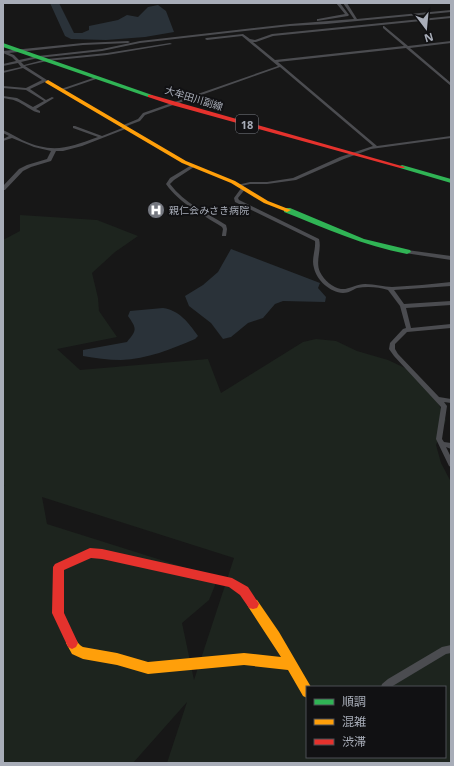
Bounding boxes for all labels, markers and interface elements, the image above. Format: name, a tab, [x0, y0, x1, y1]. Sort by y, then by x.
north arrow	[406, 8, 446, 48]
text: N	[423, 30, 435, 47]
street label: 大牟田川副線	[163, 83, 225, 113]
road number: 18	[236, 115, 258, 133]
hospital icon: 親仁会みさき病院	[146, 200, 166, 220]
place label: 親仁会みさき病院	[169, 203, 249, 217]
legend	[306, 686, 446, 758]
text: 順調	[342, 693, 366, 710]
text: 混雑	[342, 713, 366, 730]
text: 渋滞	[342, 733, 366, 750]

